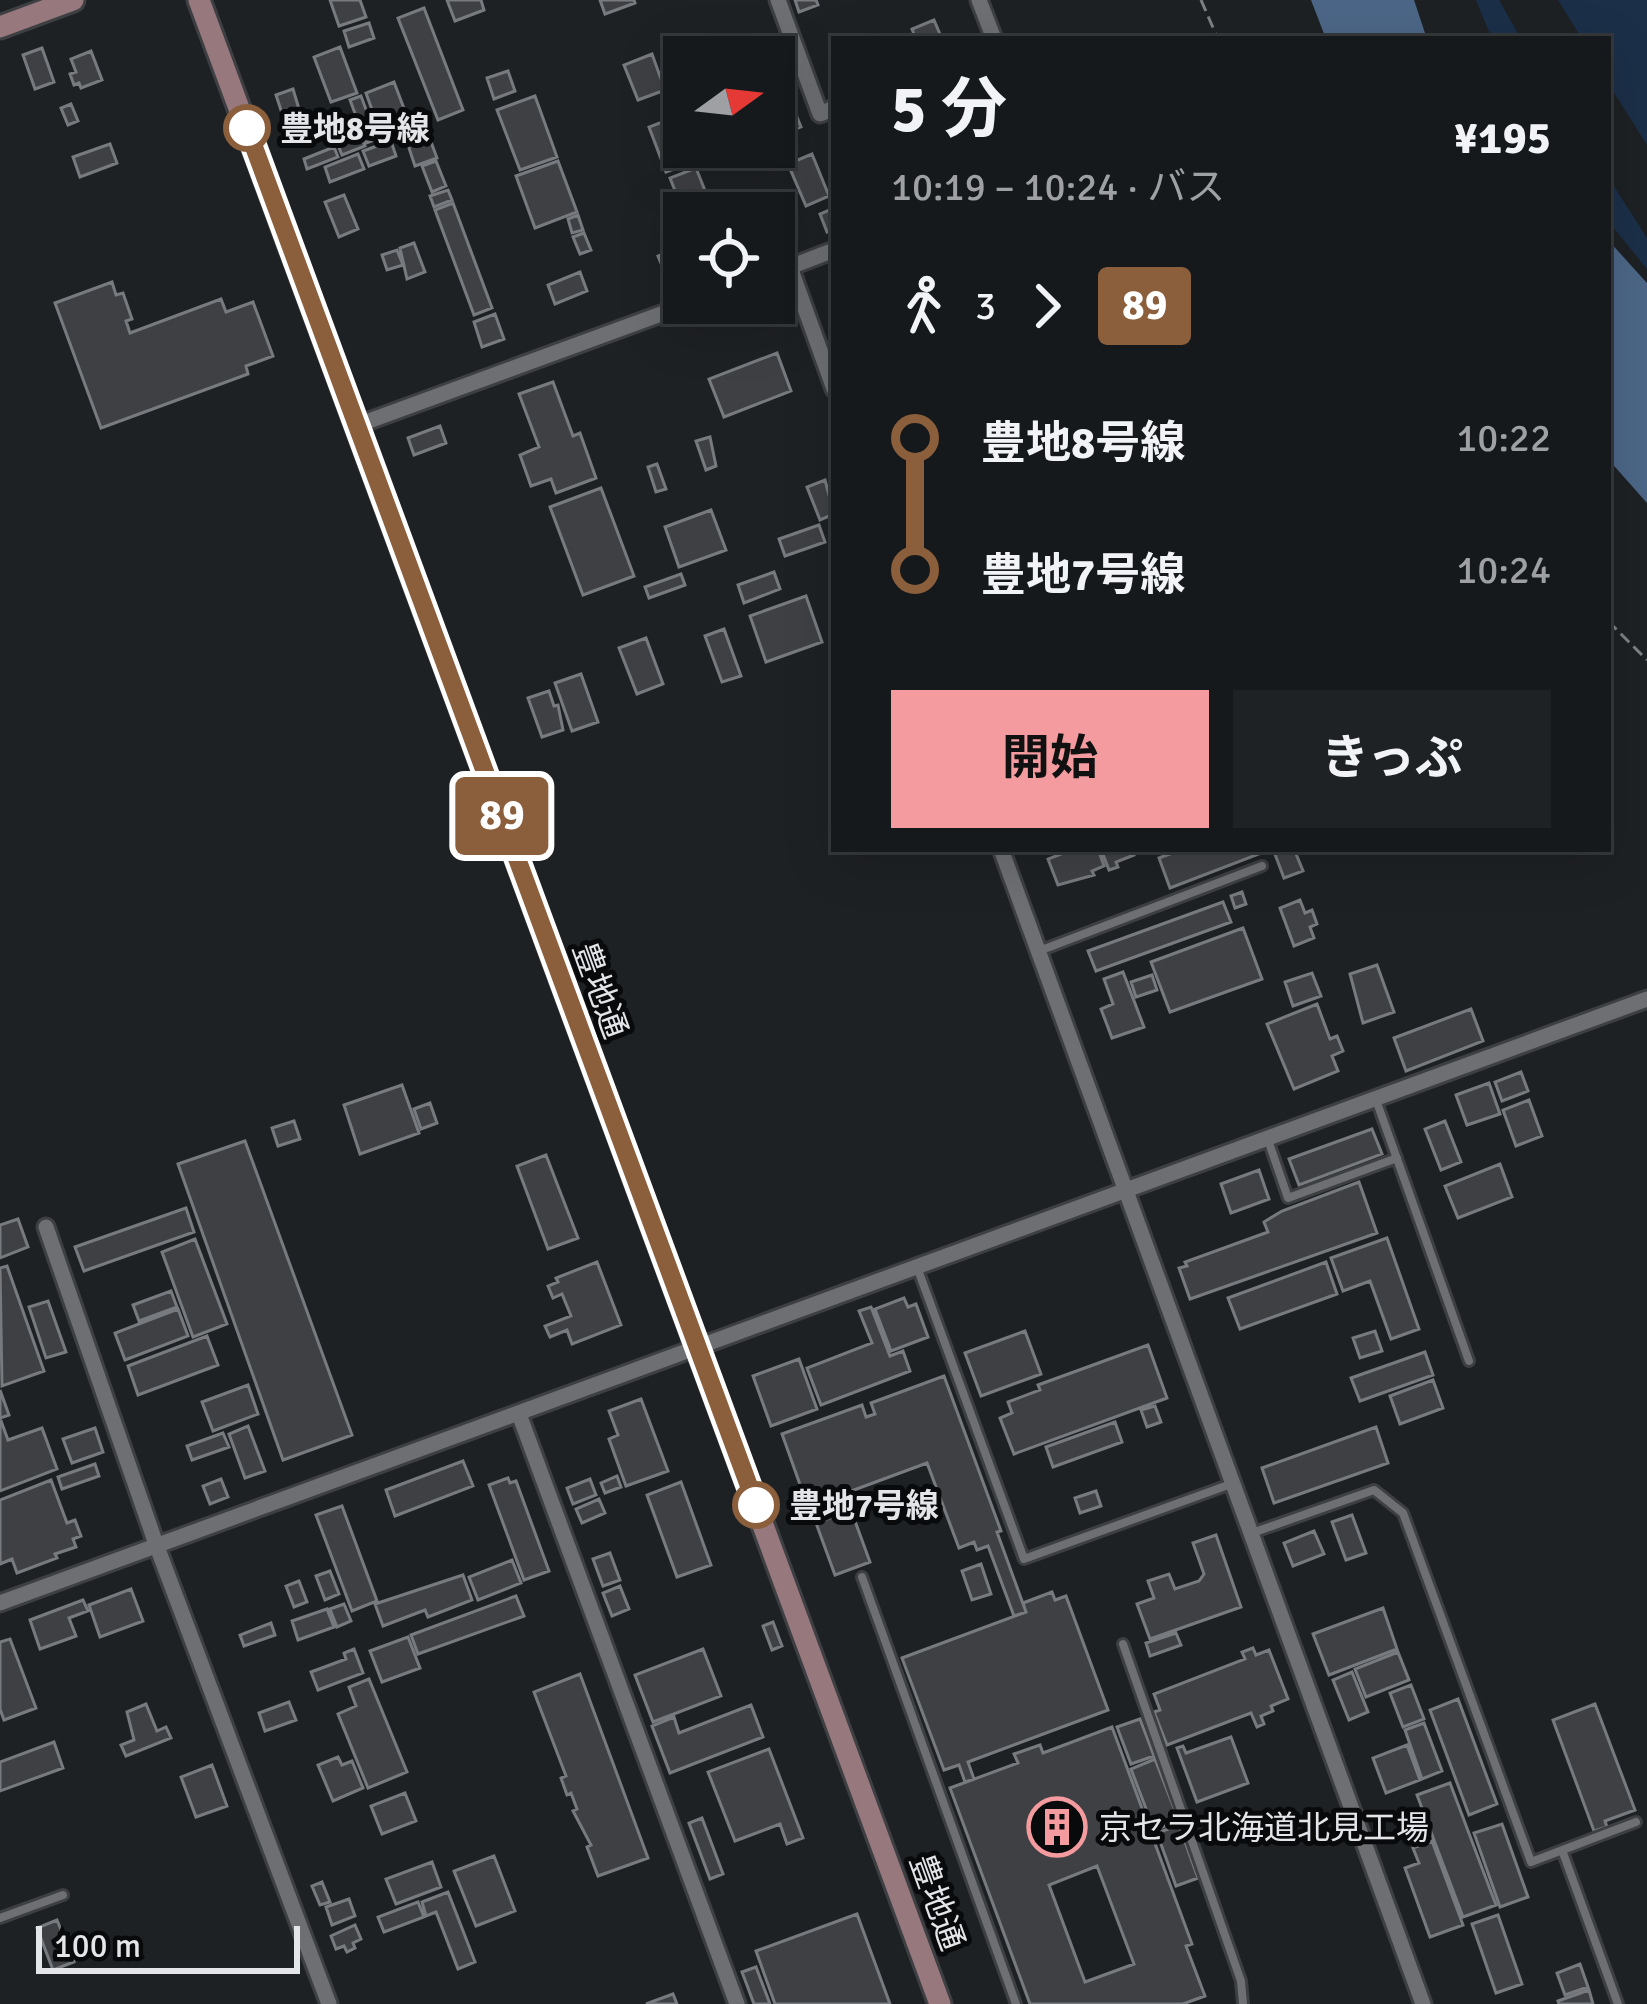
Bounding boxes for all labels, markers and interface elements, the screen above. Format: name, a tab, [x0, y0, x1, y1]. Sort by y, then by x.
north arrow	[663, 36, 795, 168]
map controls	[663, 36, 795, 324]
text: 5 分	[891, 69, 1007, 150]
marker: 豊地8号線	[225, 106, 269, 150]
place label: 豊地8号線	[280, 109, 430, 150]
text: ¥195	[1454, 111, 1551, 166]
text: 10:19 – 10:24 · バス	[891, 163, 1225, 211]
button: locate	[663, 192, 795, 324]
icon: walk	[891, 273, 957, 339]
icon: forward	[1014, 273, 1080, 339]
text: 89	[1122, 280, 1167, 331]
text: 3	[975, 282, 996, 330]
text: 10:22	[1456, 414, 1551, 462]
text: 豊地8号線	[981, 416, 1185, 471]
text: 10:24	[1456, 546, 1551, 594]
text: 豊地7号線	[981, 548, 1185, 603]
button: 開始	[891, 690, 1209, 828]
button: きっぷ	[1233, 690, 1551, 828]
line badge: 89	[448, 777, 556, 855]
text: 89	[479, 790, 525, 841]
street label: 豊地通	[563, 937, 636, 1044]
marker: 豊地7号線	[734, 1483, 778, 1527]
place label: 豊地7号線	[789, 1486, 939, 1527]
building icon: 京セラ北海道北見工場	[1026, 1796, 1088, 1858]
place label: 京セラ北海道北見工場	[1099, 1808, 1429, 1849]
street label: 豊地通	[900, 1849, 973, 1956]
scale bar	[36, 1920, 300, 1973]
text: 100 m	[54, 1926, 141, 1967]

